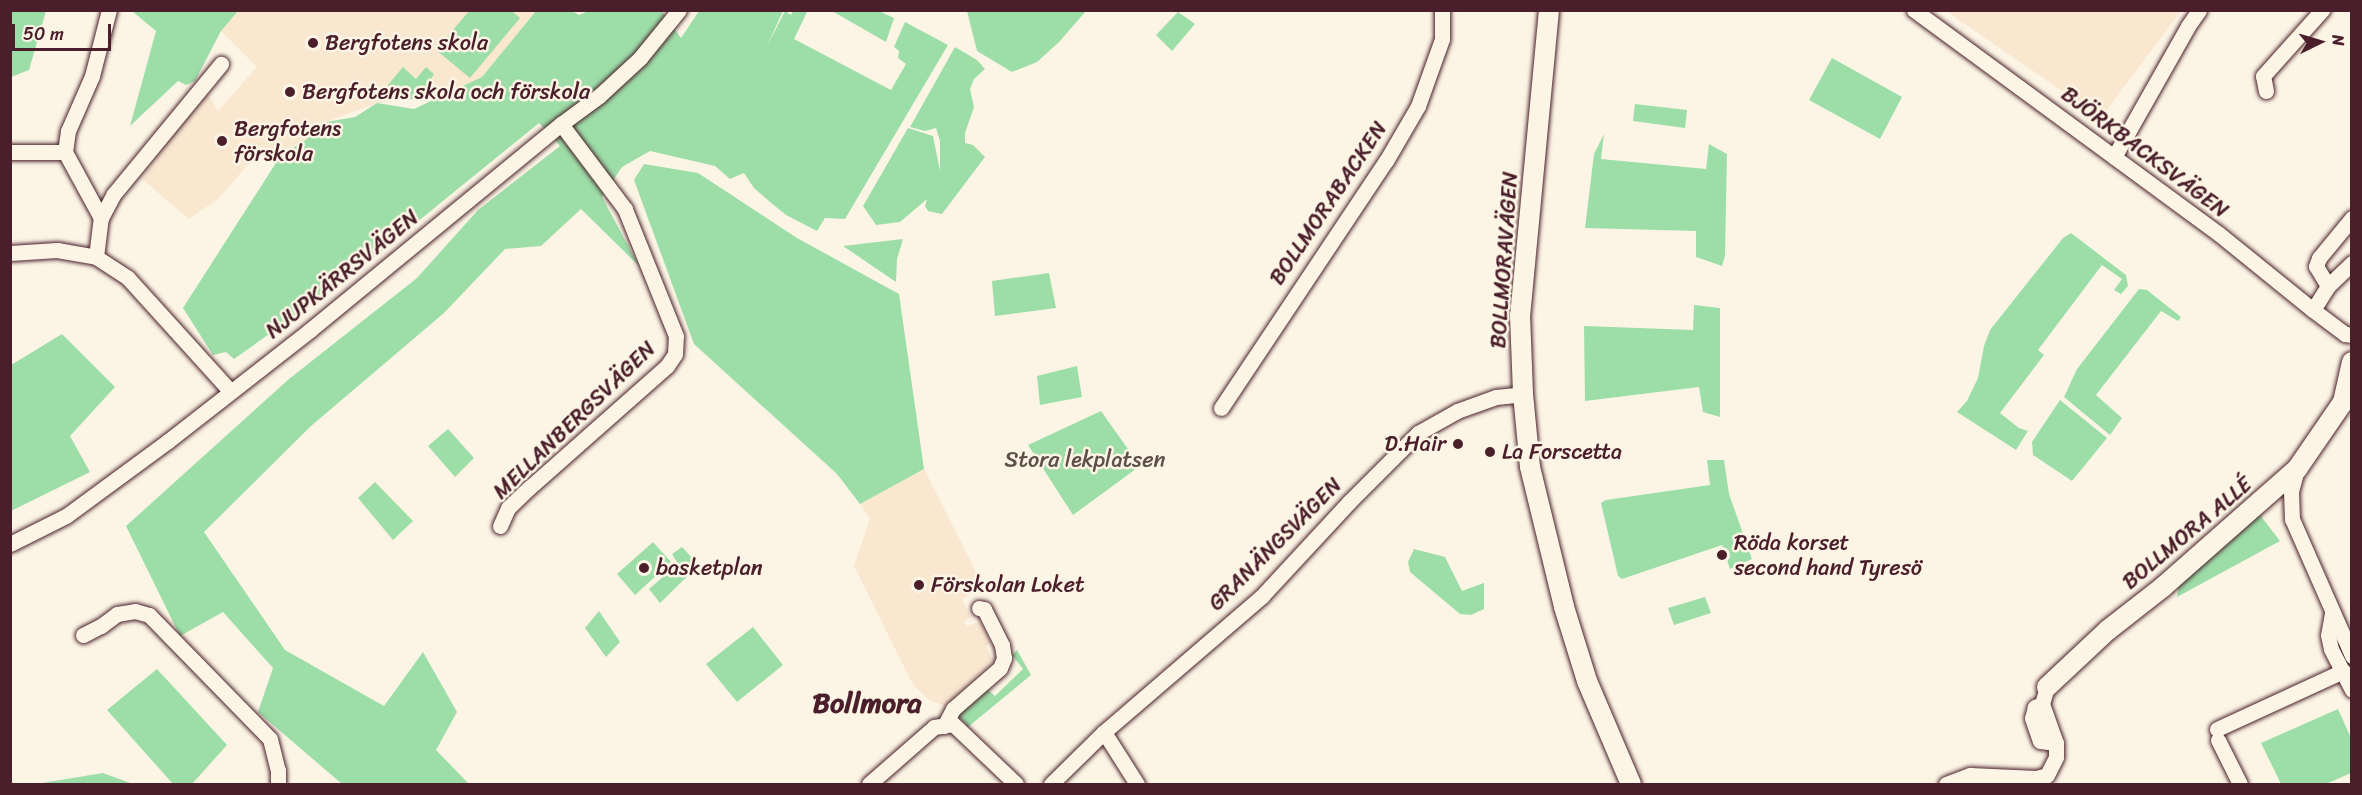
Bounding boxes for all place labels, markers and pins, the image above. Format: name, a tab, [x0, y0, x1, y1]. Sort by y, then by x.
place label: Bergfotens skola	[325, 30, 488, 56]
marker: Bergfotens skola	[306, 36, 320, 50]
place label: Bergfotens skola och förskola	[302, 79, 589, 105]
marker: Bergfotens skola och förskola	[283, 85, 297, 99]
place label: Bergfotens förskola	[234, 115, 341, 166]
marker: Bergfotens förskola	[215, 134, 229, 148]
place label: D.Hair	[1384, 431, 1446, 457]
marker: D.Hair	[1451, 437, 1465, 451]
place label: La Forscetta	[1502, 439, 1623, 465]
marker: La Forscetta	[1483, 445, 1497, 459]
place label: Röda korset second hand Tyresö	[1734, 529, 1921, 580]
marker: Röda korset second hand Tyresö	[1715, 548, 1729, 562]
place label: basketplan	[656, 555, 763, 581]
marker: basketplan	[637, 561, 651, 575]
place label: Förskolan Loket	[931, 572, 1085, 598]
marker: Förskolan Loket	[912, 578, 926, 592]

